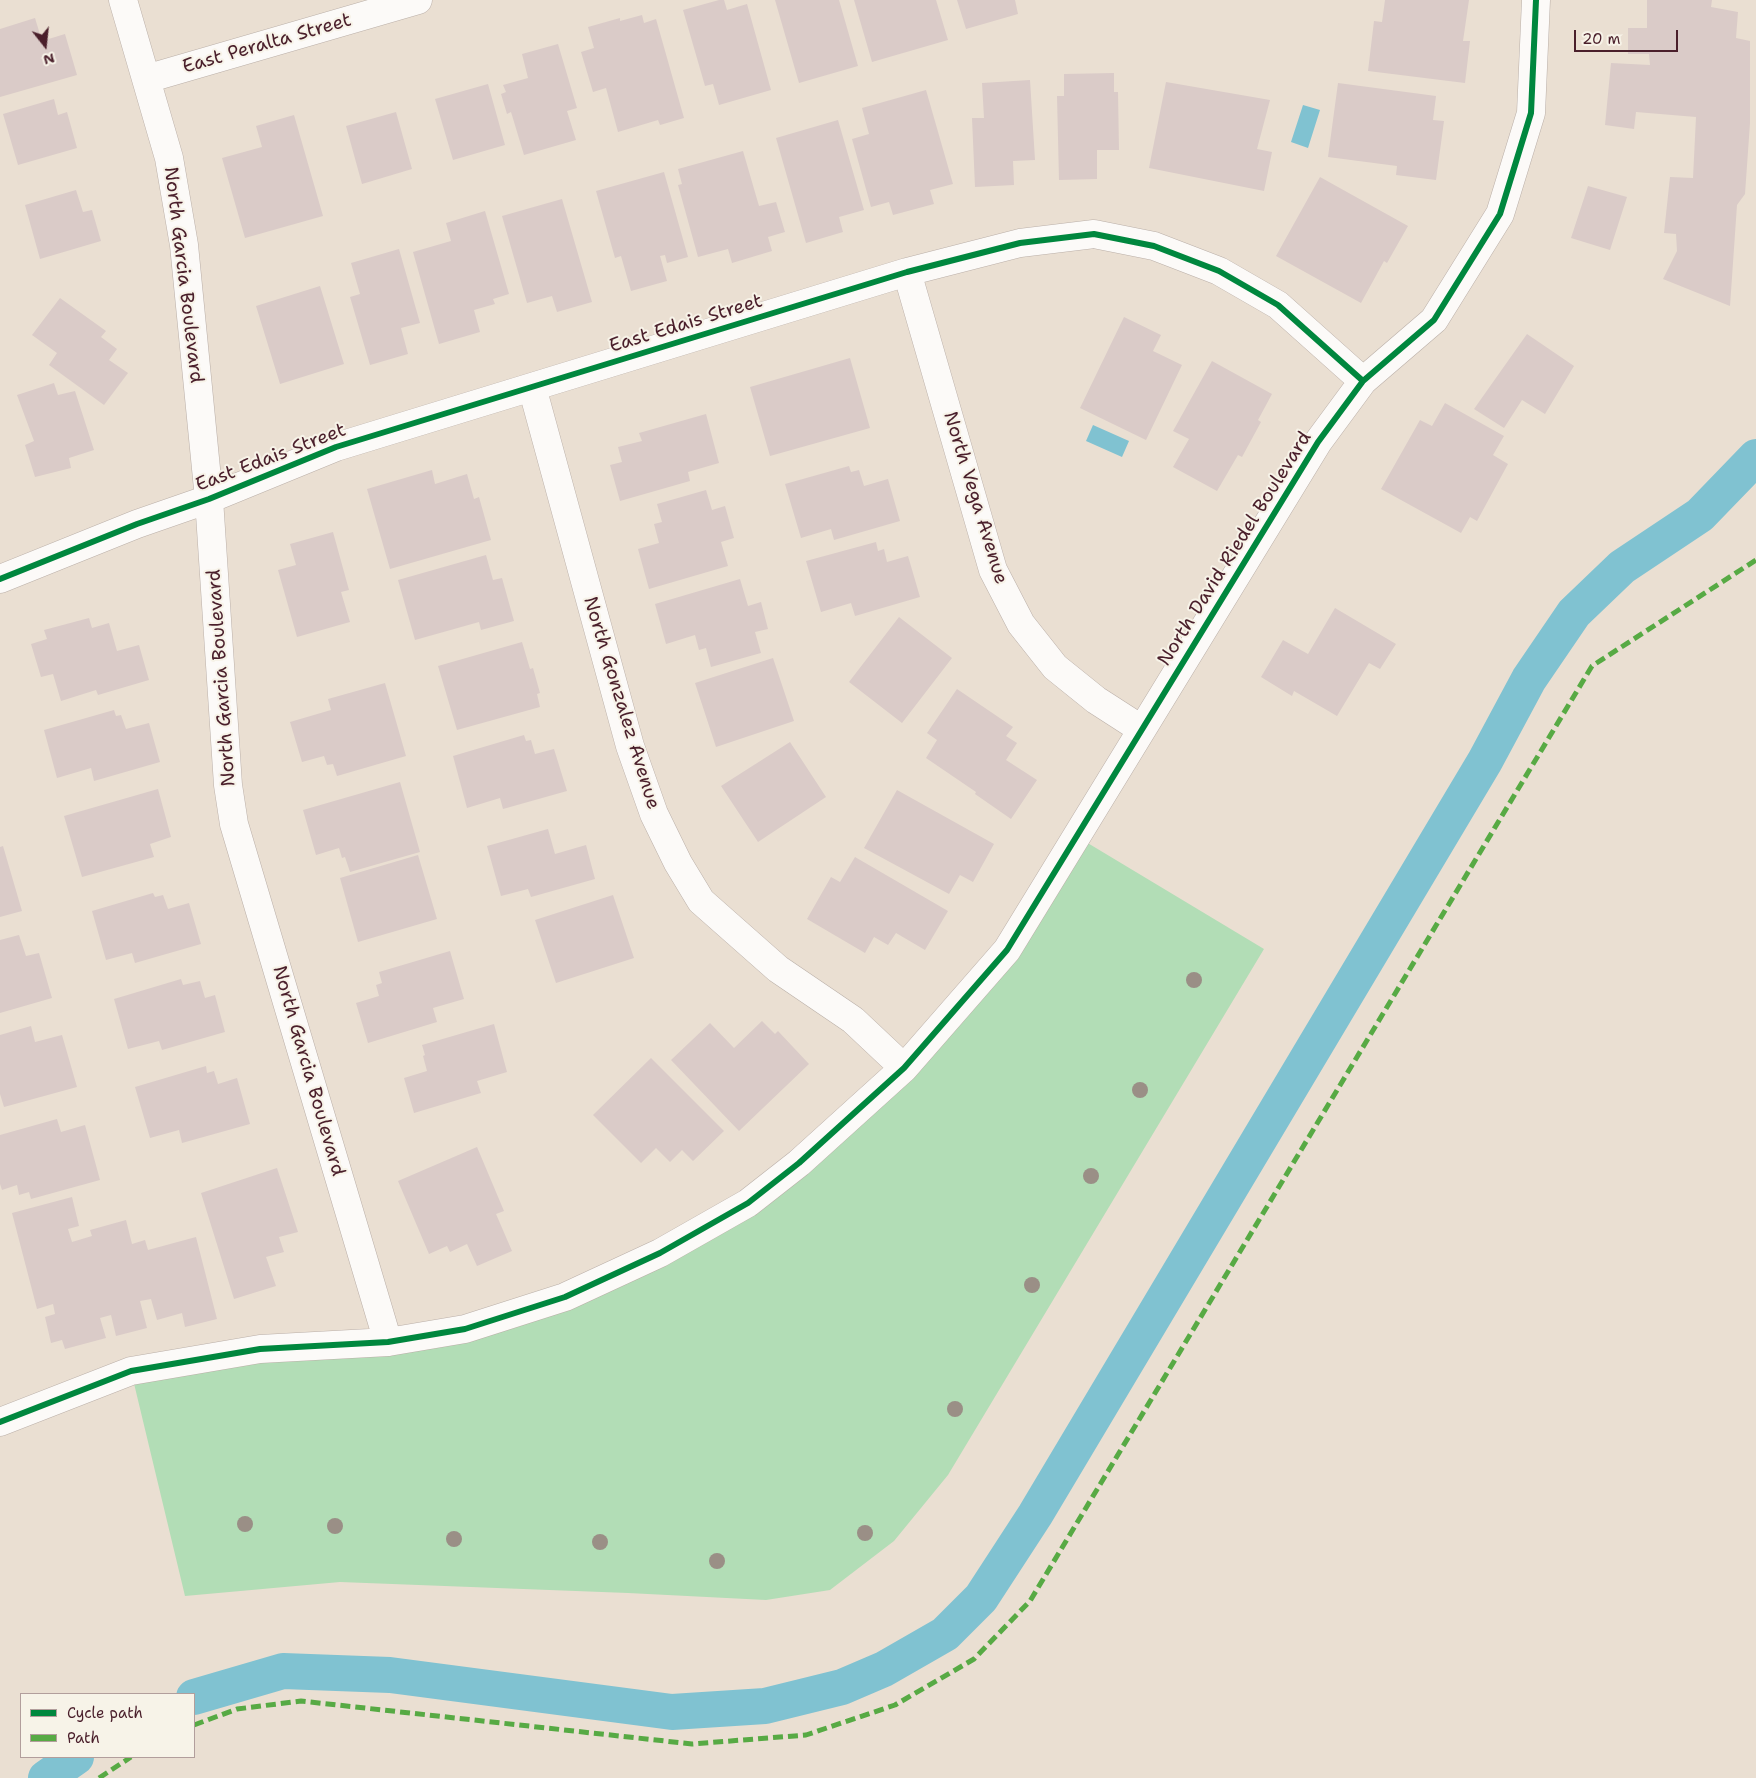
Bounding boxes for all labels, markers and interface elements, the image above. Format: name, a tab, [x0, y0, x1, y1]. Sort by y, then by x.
street label: East Peralta Street	[180, 9, 354, 79]
north arrow	[20, 20, 70, 70]
scale bar	[1576, 20, 1680, 52]
text: 20 m	[1582, 29, 1621, 49]
text: N	[41, 49, 57, 70]
street label: North Garcia Boulevard	[158, 165, 208, 385]
street label: East Edais Street	[607, 290, 765, 358]
street label: North Vega Avenue	[938, 409, 1012, 587]
street label: East Edais Street	[193, 419, 349, 497]
street label: North David Riedel Boulevard	[1153, 428, 1317, 670]
street label: North Garcia Boulevard	[203, 569, 241, 787]
street label: North Gonzalez Avenue	[578, 594, 664, 812]
street label: North Garcia Boulevard	[267, 963, 349, 1179]
legend	[20, 1693, 195, 1758]
text: Cycle path	[67, 1703, 143, 1723]
text: Path	[67, 1728, 100, 1748]

